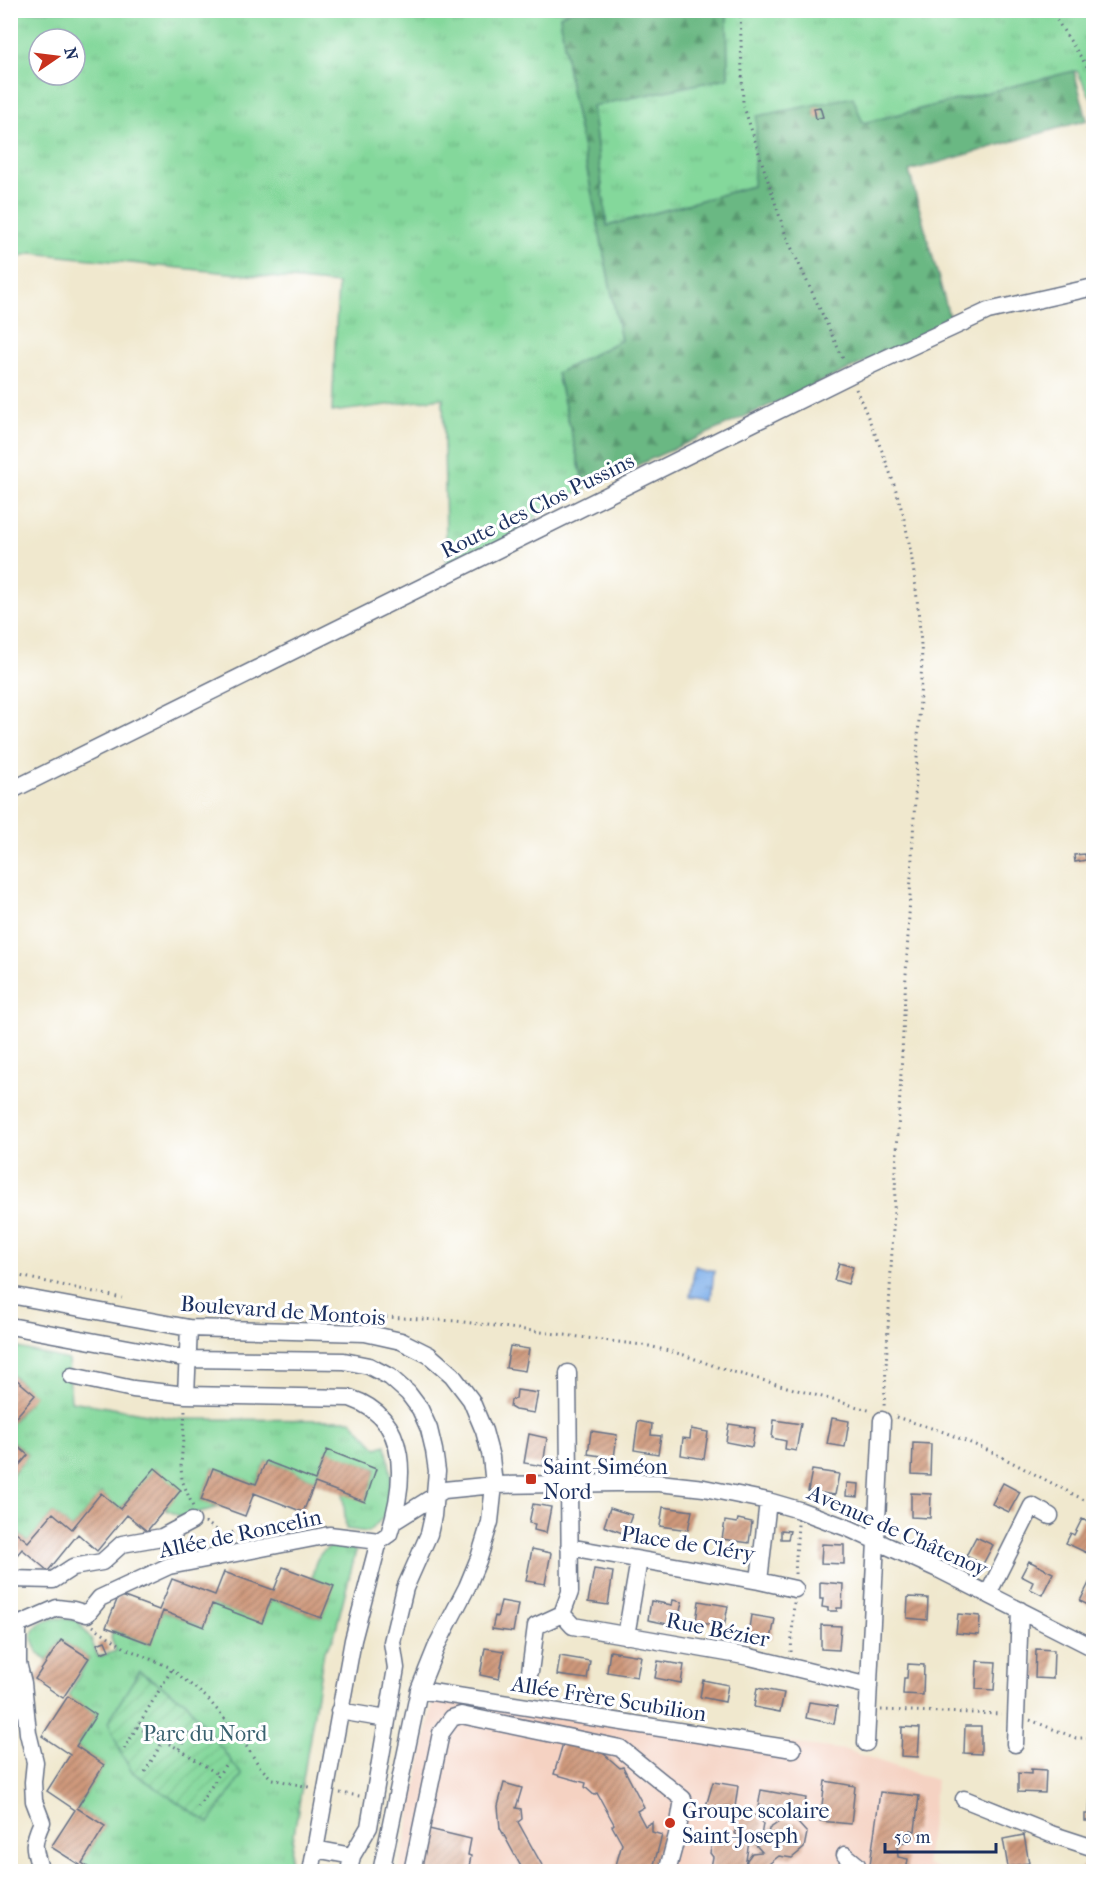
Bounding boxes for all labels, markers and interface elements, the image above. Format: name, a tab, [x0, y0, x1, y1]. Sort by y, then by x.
north arrow	[27, 27, 87, 87]
text: N	[60, 45, 82, 63]
street label: Route des Clos Pussins	[436, 448, 639, 564]
street label: Boulevard de Montois	[179, 1291, 386, 1331]
place label: Saint-Siméon Nord	[543, 1454, 668, 1505]
marker: Saint-Siméon Nord	[524, 1472, 538, 1486]
street label: Avenue de Châtenoy	[803, 1479, 993, 1583]
street label: Allée de Roncelin	[156, 1504, 324, 1564]
street label: Place de Cléry	[619, 1521, 758, 1568]
street label: Rue Bézier	[664, 1607, 772, 1653]
street label: Allée Frère Scubilion	[509, 1671, 708, 1727]
park label: Parc du Nord	[143, 1721, 268, 1747]
place label: Groupe scolaire Saint-Joseph	[682, 1798, 830, 1849]
marker: Groupe scolaire Saint-Joseph	[663, 1816, 677, 1830]
scale bar	[885, 1816, 996, 1854]
text: 50 m	[894, 1827, 931, 1848]

